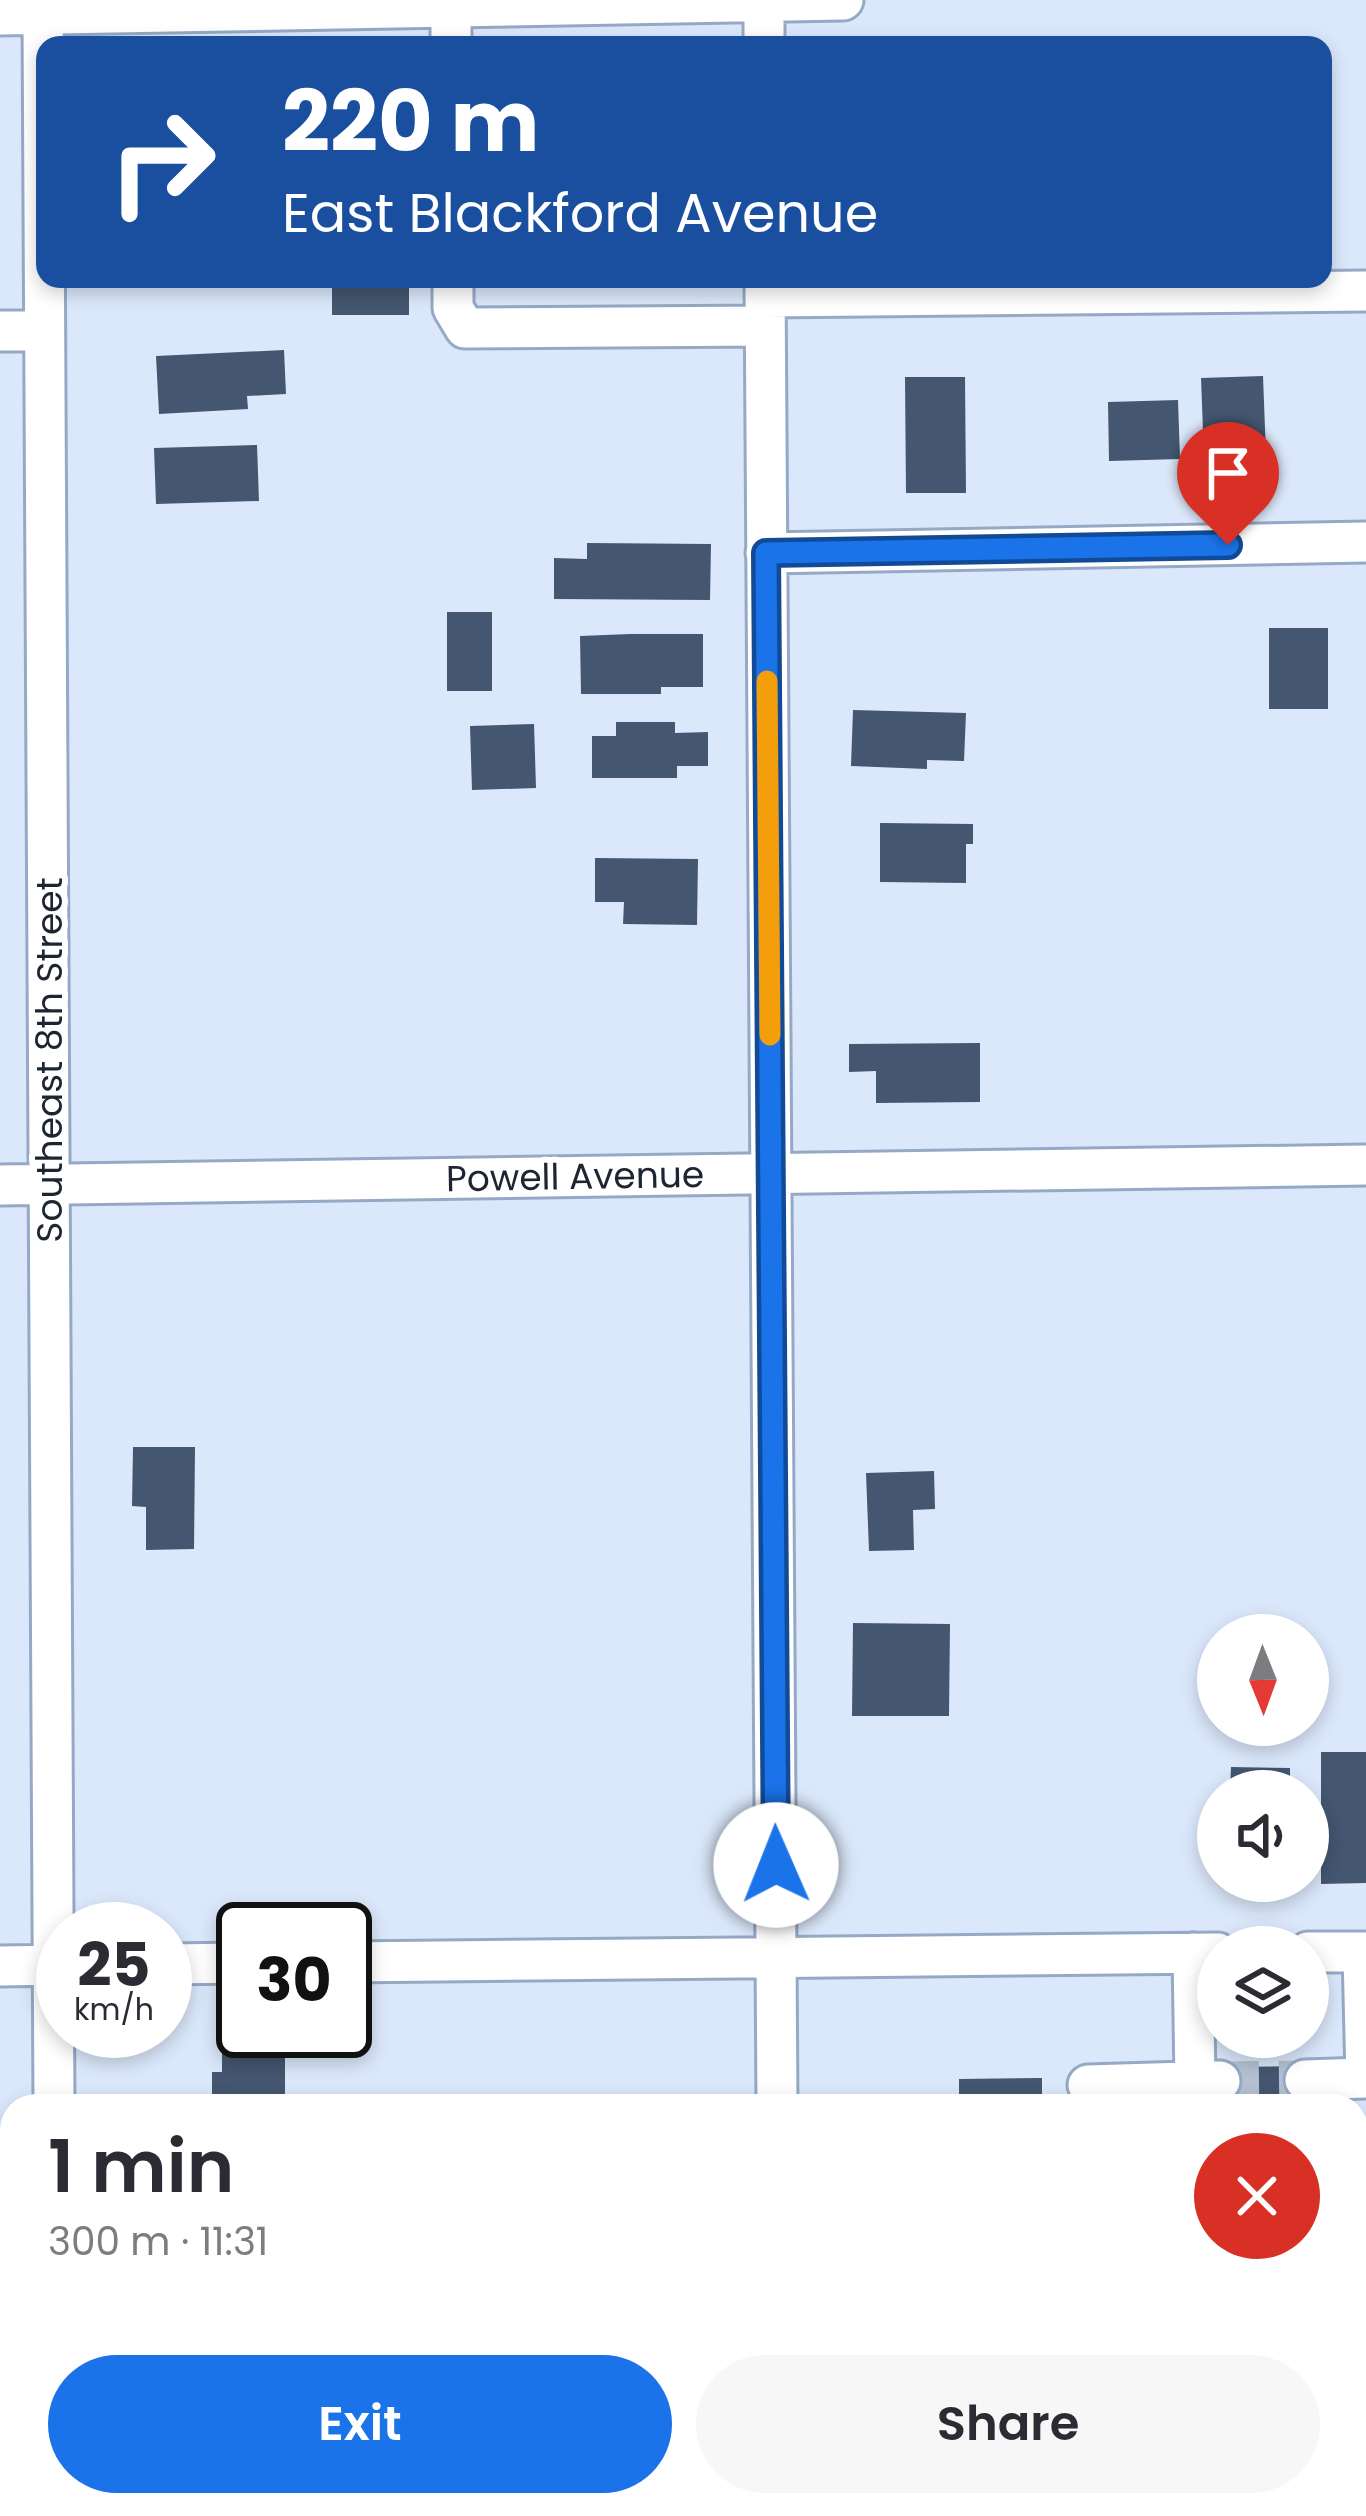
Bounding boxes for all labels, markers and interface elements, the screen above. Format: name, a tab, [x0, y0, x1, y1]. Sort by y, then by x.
text: 220 m	[282, 63, 539, 180]
icon: right	[84, 84, 240, 240]
text: East Blackford Avenue	[282, 175, 878, 251]
pin	[1177, 422, 1279, 545]
icon: arrive	[1195, 440, 1261, 506]
street label: Southeast 8th Street	[24, 877, 75, 1243]
street label: Powell Avenue	[445, 1149, 705, 1204]
north arrow	[1197, 1614, 1329, 1746]
map controls	[1197, 1614, 1329, 2058]
button: sound	[1197, 1770, 1329, 1902]
position arrow	[713, 1802, 839, 1928]
speed limit sign: 30	[216, 1902, 372, 2058]
text: 25	[77, 1923, 151, 2007]
button: layers	[1197, 1926, 1329, 2058]
text: km/h	[74, 1988, 154, 2031]
text: 1 min	[48, 2116, 234, 2217]
button: close	[1194, 2133, 1320, 2259]
text: 300 m · 11:31	[48, 2214, 268, 2269]
button: Exit	[48, 2355, 672, 2493]
button: Share	[696, 2355, 1320, 2493]

